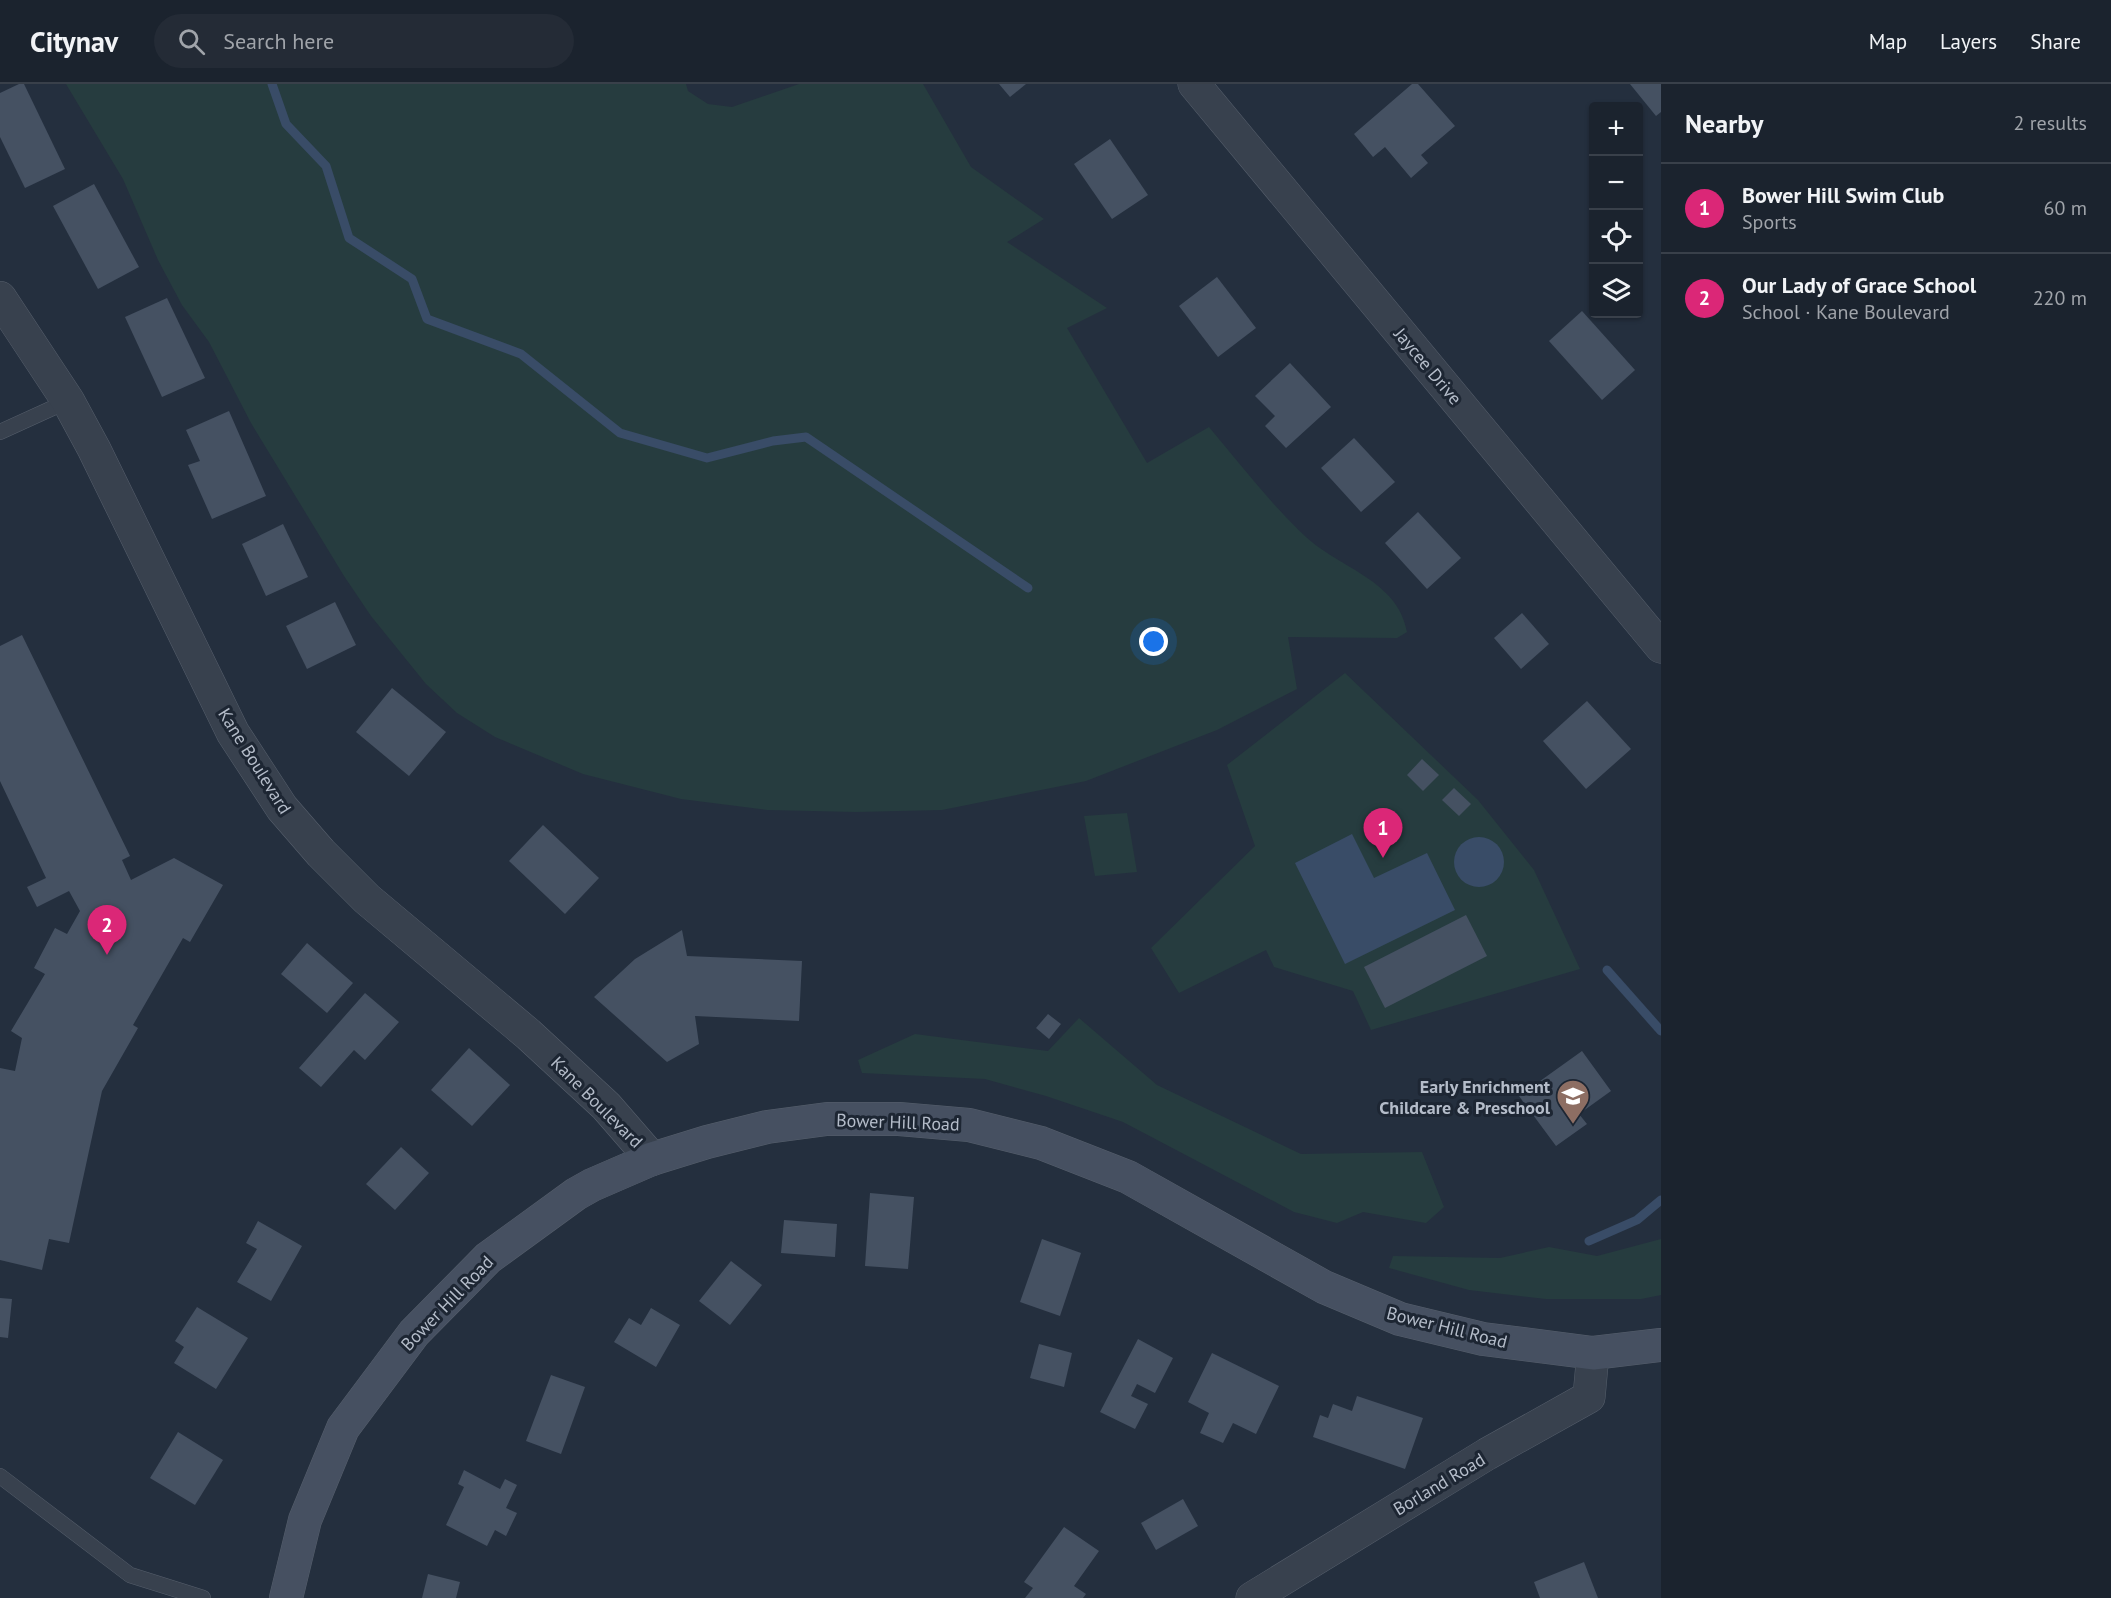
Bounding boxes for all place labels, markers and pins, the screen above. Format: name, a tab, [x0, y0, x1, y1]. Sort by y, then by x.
pin: 1	[1364, 808, 1402, 858]
pin: 2	[88, 906, 126, 955]
place label: Early Enrichment Childcare & Preschool	[1379, 1075, 1551, 1119]
school or university icon: Early Enrichment Childcare & Preschool	[1555, 1078, 1591, 1125]

